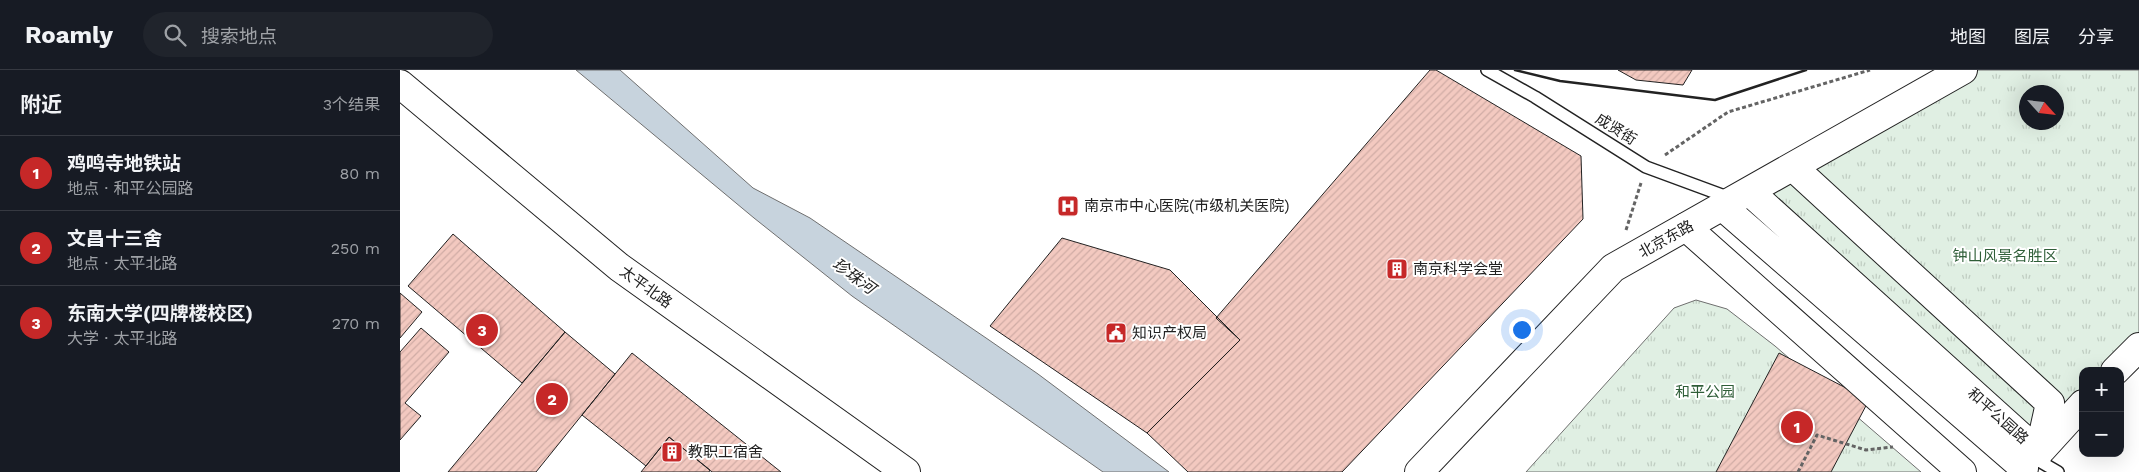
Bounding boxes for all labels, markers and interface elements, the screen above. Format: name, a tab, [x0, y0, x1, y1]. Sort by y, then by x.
search box	[143, 12, 493, 57]
text: Roamly	[25, 21, 113, 49]
icon: search	[161, 21, 189, 49]
text: 搜索地点	[201, 25, 277, 48]
text: 地图	[1950, 26, 1986, 47]
text: 图层	[2014, 26, 2050, 47]
text: 分享	[2078, 26, 2114, 47]
north arrow	[2019, 85, 2064, 130]
text: 附近	[20, 92, 62, 117]
text: 3个结果	[323, 95, 380, 114]
street label: 成贤街	[1592, 109, 1640, 149]
text: 鸡鸣寺地铁站	[67, 152, 181, 175]
text: 1	[33, 164, 39, 183]
text: 80 m	[339, 164, 380, 183]
text: 地点 · 和平公园路	[67, 179, 194, 198]
hospital icon: 南京市中心医院(市级机关医院)	[1056, 194, 1080, 218]
place label: 南京市中心医院(市级机关医院)	[1084, 197, 1290, 215]
street label: 北京东路	[1635, 217, 1697, 261]
text: 文昌十三舍	[67, 227, 162, 250]
text: 2	[31, 239, 41, 258]
text: 250 m	[331, 239, 380, 258]
park label: 钟山风景名胜区	[1952, 247, 2058, 265]
text: 地点 · 太平北路	[67, 254, 178, 273]
water label: 珍珠河	[829, 254, 881, 300]
building icon: 南京科学会堂	[1385, 257, 1409, 281]
place label: 南京科学会堂	[1413, 260, 1503, 278]
street label: 太平北路	[616, 262, 676, 312]
text: 东南大学(四牌楼校区)	[67, 302, 253, 325]
pin: 3	[466, 311, 498, 349]
text: 3	[31, 314, 41, 333]
text: 270 m	[332, 314, 380, 333]
your location	[1509, 317, 1535, 343]
public building icon: 知识产权局	[1104, 321, 1128, 345]
place label: 知识产权局	[1132, 324, 1207, 342]
text: 大学 · 太平北路	[67, 329, 178, 348]
map controls	[2079, 367, 2124, 457]
button: +	[2079, 367, 2124, 412]
pin: 2	[536, 380, 568, 418]
park label: 和平公园	[1675, 383, 1735, 401]
street label: 和平公园路	[1964, 384, 2032, 448]
pin: 1	[1781, 408, 1813, 446]
button: −	[2079, 412, 2124, 457]
building icon: 教职工宿舍	[660, 440, 684, 464]
place label: 教职工宿舍	[688, 443, 763, 461]

